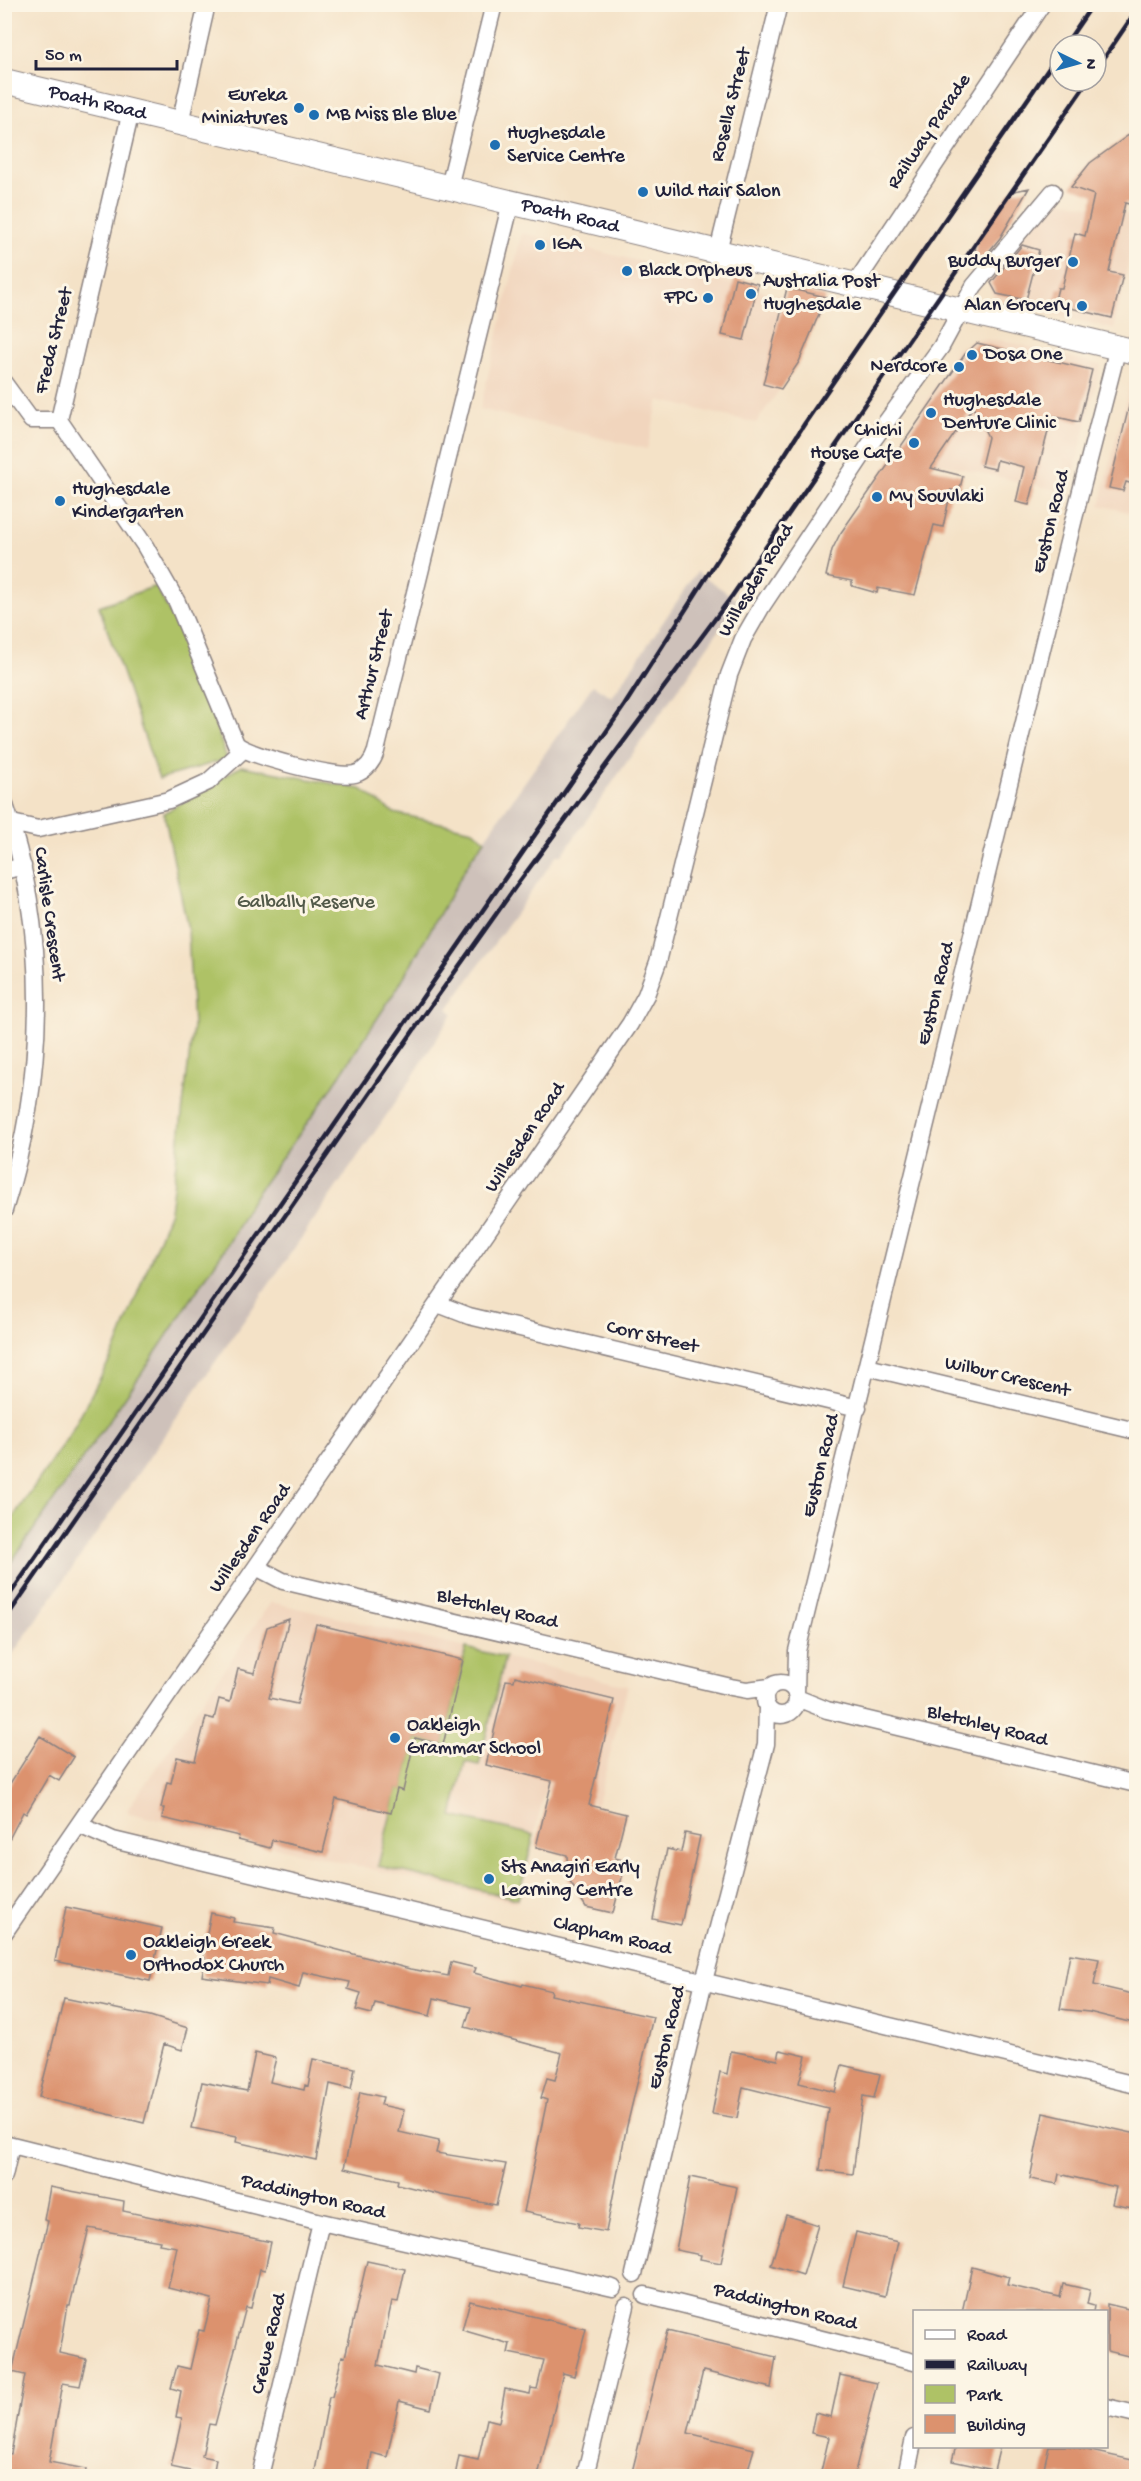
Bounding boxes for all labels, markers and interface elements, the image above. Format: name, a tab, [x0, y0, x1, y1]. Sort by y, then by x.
scale bar	[36, 33, 177, 71]
north arrow	[1048, 33, 1108, 93]
street label: Rosella Street	[707, 44, 758, 164]
text: 50 m	[45, 46, 82, 67]
text: N	[1079, 58, 1099, 71]
street label: Railway Parade	[883, 70, 977, 194]
street label: Poath Road	[45, 80, 151, 127]
place label: Eureka Miniatures	[202, 85, 288, 131]
marker: Eureka Miniatures	[292, 101, 306, 115]
place label: MB Miss Ble Blue	[326, 104, 457, 127]
marker: MB Miss Ble Blue	[307, 108, 321, 122]
place label: Hughesdale Service Centre	[507, 123, 626, 169]
marker: Hughesdale Service Centre	[488, 138, 502, 152]
place label: Wild Hair Salon	[655, 181, 781, 204]
marker: Wild Hair Salon	[636, 185, 650, 199]
street label: Poath Road	[518, 193, 623, 240]
place label: IGA	[552, 234, 582, 257]
marker: IGA	[533, 238, 547, 252]
place label: Buddy Burger	[947, 251, 1063, 274]
marker: Buddy Burger	[1066, 255, 1080, 269]
place label: Black Orpheus	[638, 260, 753, 283]
marker: Black Orpheus	[620, 264, 634, 278]
place label: Australia Post Hughesdale	[763, 271, 881, 317]
street label: Freda Street	[30, 284, 80, 397]
place label: FPC	[663, 287, 697, 310]
marker: Australia Post Hughesdale	[744, 287, 758, 301]
marker: FPC	[701, 291, 715, 305]
place label: Alan Grocery	[964, 295, 1070, 318]
marker: Alan Grocery	[1075, 299, 1089, 313]
place label: Dosa One	[982, 344, 1063, 367]
marker: Dosa One	[965, 348, 979, 362]
place label: Nerdcore	[870, 356, 948, 379]
marker: Nerdcore	[952, 360, 966, 374]
place label: Hughesdale Denture Clinic	[941, 390, 1057, 436]
marker: Hughesdale Denture Clinic	[924, 406, 938, 420]
place label: Chichi House Cafe	[810, 420, 903, 466]
marker: Chichi House Cafe	[907, 436, 921, 450]
street label: Euston Road	[1028, 466, 1076, 576]
place label: Hughesdale Kindergarten	[72, 479, 184, 525]
place label: My Souvlaki	[889, 486, 984, 509]
marker: My Souvlaki	[870, 490, 884, 504]
marker: Hughesdale Kindergarten	[53, 494, 67, 508]
street label: Willesden Road	[714, 518, 801, 642]
street label: Arthur Street	[350, 606, 400, 722]
street label: Carlisle Crescent	[27, 846, 69, 984]
park label: Galbally Reserve	[237, 892, 376, 915]
street label: Euston Road	[913, 938, 961, 1048]
street label: Willesden Road	[481, 1077, 573, 1197]
street label: Corr Street	[604, 1316, 702, 1360]
street label: Wilbur Crescent	[942, 1352, 1074, 1404]
street label: Euston Road	[798, 1410, 846, 1520]
street label: Willesden Road	[205, 1478, 298, 1598]
street label: Bletchley Road	[433, 1585, 562, 1636]
street label: Bletchley Road	[923, 1701, 1052, 1754]
place label: Oakleigh Grammar School	[407, 1715, 541, 1761]
marker: Oakleigh Grammar School	[388, 1731, 402, 1745]
place label: Sts Anagiri Early Learning Centre	[501, 1857, 640, 1903]
marker: Sts Anagiri Early Learning Centre	[482, 1872, 496, 1886]
street label: Clapham Road	[551, 1912, 676, 1962]
place label: Oakleigh Greek Orthodox Church	[143, 1932, 285, 1978]
marker: Oakleigh Greek Orthodox Church	[124, 1948, 138, 1962]
street label: Euston Road	[644, 1982, 692, 2092]
street label: Paddington Road	[238, 2170, 390, 2226]
street label: Paddington Road	[710, 2279, 861, 2338]
street label: Crewe Road	[247, 2289, 293, 2397]
legend	[913, 2310, 1108, 2448]
text: Road	[967, 2326, 1008, 2347]
text: Railway	[967, 2356, 1027, 2377]
text: Park	[966, 2386, 1003, 2407]
text: Building	[966, 2416, 1026, 2437]

